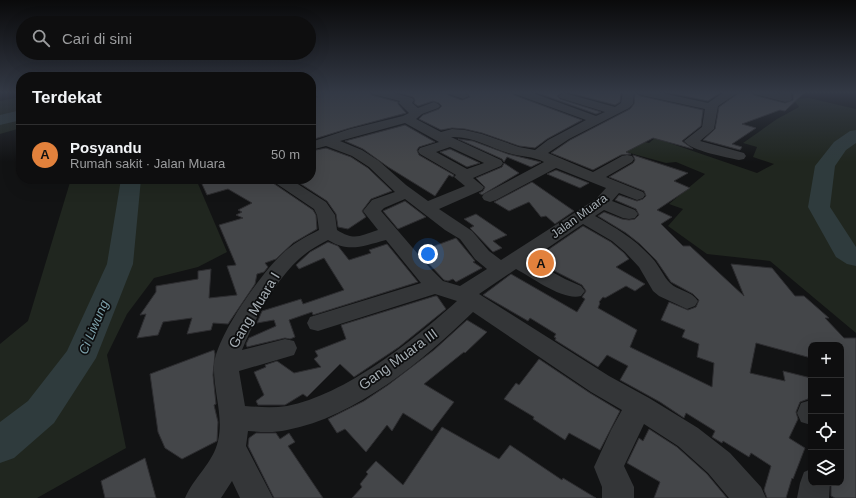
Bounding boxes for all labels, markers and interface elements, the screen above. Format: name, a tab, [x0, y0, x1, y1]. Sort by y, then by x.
search box	[16, 16, 316, 60]
icon: search	[30, 27, 52, 49]
text: Cari di sini	[62, 30, 132, 47]
text: Terdekat	[32, 88, 102, 107]
text: Posyandu	[70, 139, 142, 156]
text: A	[40, 147, 50, 162]
text: 50 m	[271, 147, 300, 162]
text: Rumah sakit · Jalan Muara	[70, 156, 225, 171]
street label: Jalan Muara	[548, 191, 610, 241]
your location	[418, 244, 438, 264]
pin: A	[528, 248, 554, 278]
street label: Gang Muara I	[225, 269, 283, 351]
water label: Ci Liwung	[75, 297, 112, 356]
street label: Gang Muara III	[356, 325, 440, 393]
map controls	[808, 342, 844, 486]
button: +	[808, 342, 844, 378]
button: −	[808, 378, 844, 414]
button: locate	[808, 414, 844, 450]
button: layers	[808, 450, 844, 486]

